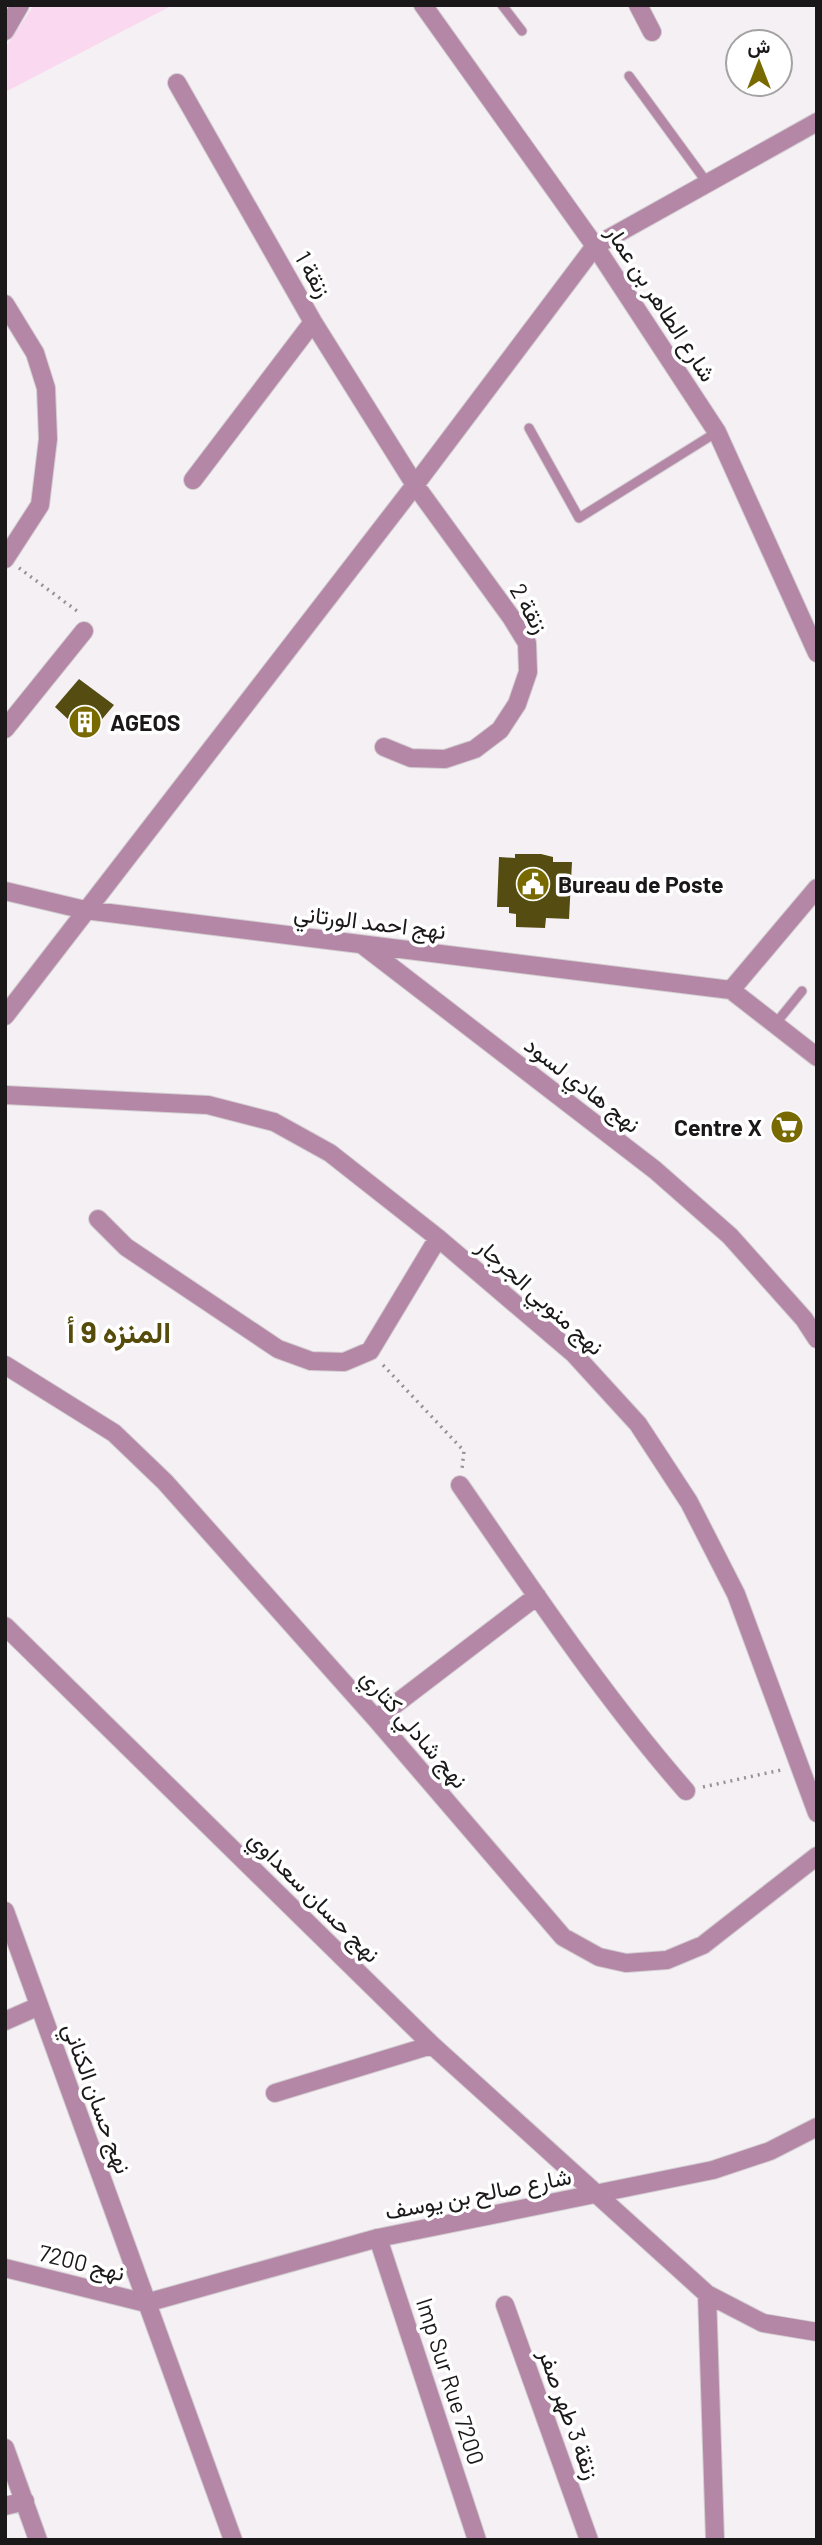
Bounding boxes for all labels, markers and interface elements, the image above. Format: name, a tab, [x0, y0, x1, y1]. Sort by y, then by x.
north arrow	[724, 28, 794, 98]
text: ش	[748, 34, 771, 58]
street label: شارع الطاهر بن عمار	[598, 219, 723, 388]
street label: زنقة 1	[288, 246, 338, 303]
street label: زنقة 2	[503, 578, 555, 639]
building icon: AGEOS	[66, 703, 104, 741]
place label: AGEOS	[110, 708, 180, 736]
public building icon: Bureau de Poste	[514, 865, 552, 903]
place label: Bureau de Poste	[558, 870, 724, 898]
street label: نهج احمد الورتاني	[292, 898, 448, 950]
street label: نهج هادي لسود	[516, 1030, 647, 1143]
supermarket icon: Centre X	[768, 1108, 806, 1146]
place label: Centre X	[674, 1113, 762, 1141]
street label: نهج منوبي الجرجار	[467, 1231, 610, 1365]
district label: المنزه 9 أ	[67, 1313, 171, 1351]
street label: نهج شادلي كتاري	[351, 1663, 474, 1797]
street label: نهج حسان سعداوي	[239, 1824, 387, 1972]
street label: نهج حسان الكناني	[52, 2019, 138, 2179]
street label: شارع صالح بن يوسف	[382, 2161, 574, 2228]
street label: نهج 7200	[35, 2238, 128, 2289]
street label: Imp Sur Rue 7200	[411, 2294, 491, 2468]
street label: زنقة 3 طهر صفر	[531, 2344, 607, 2484]

